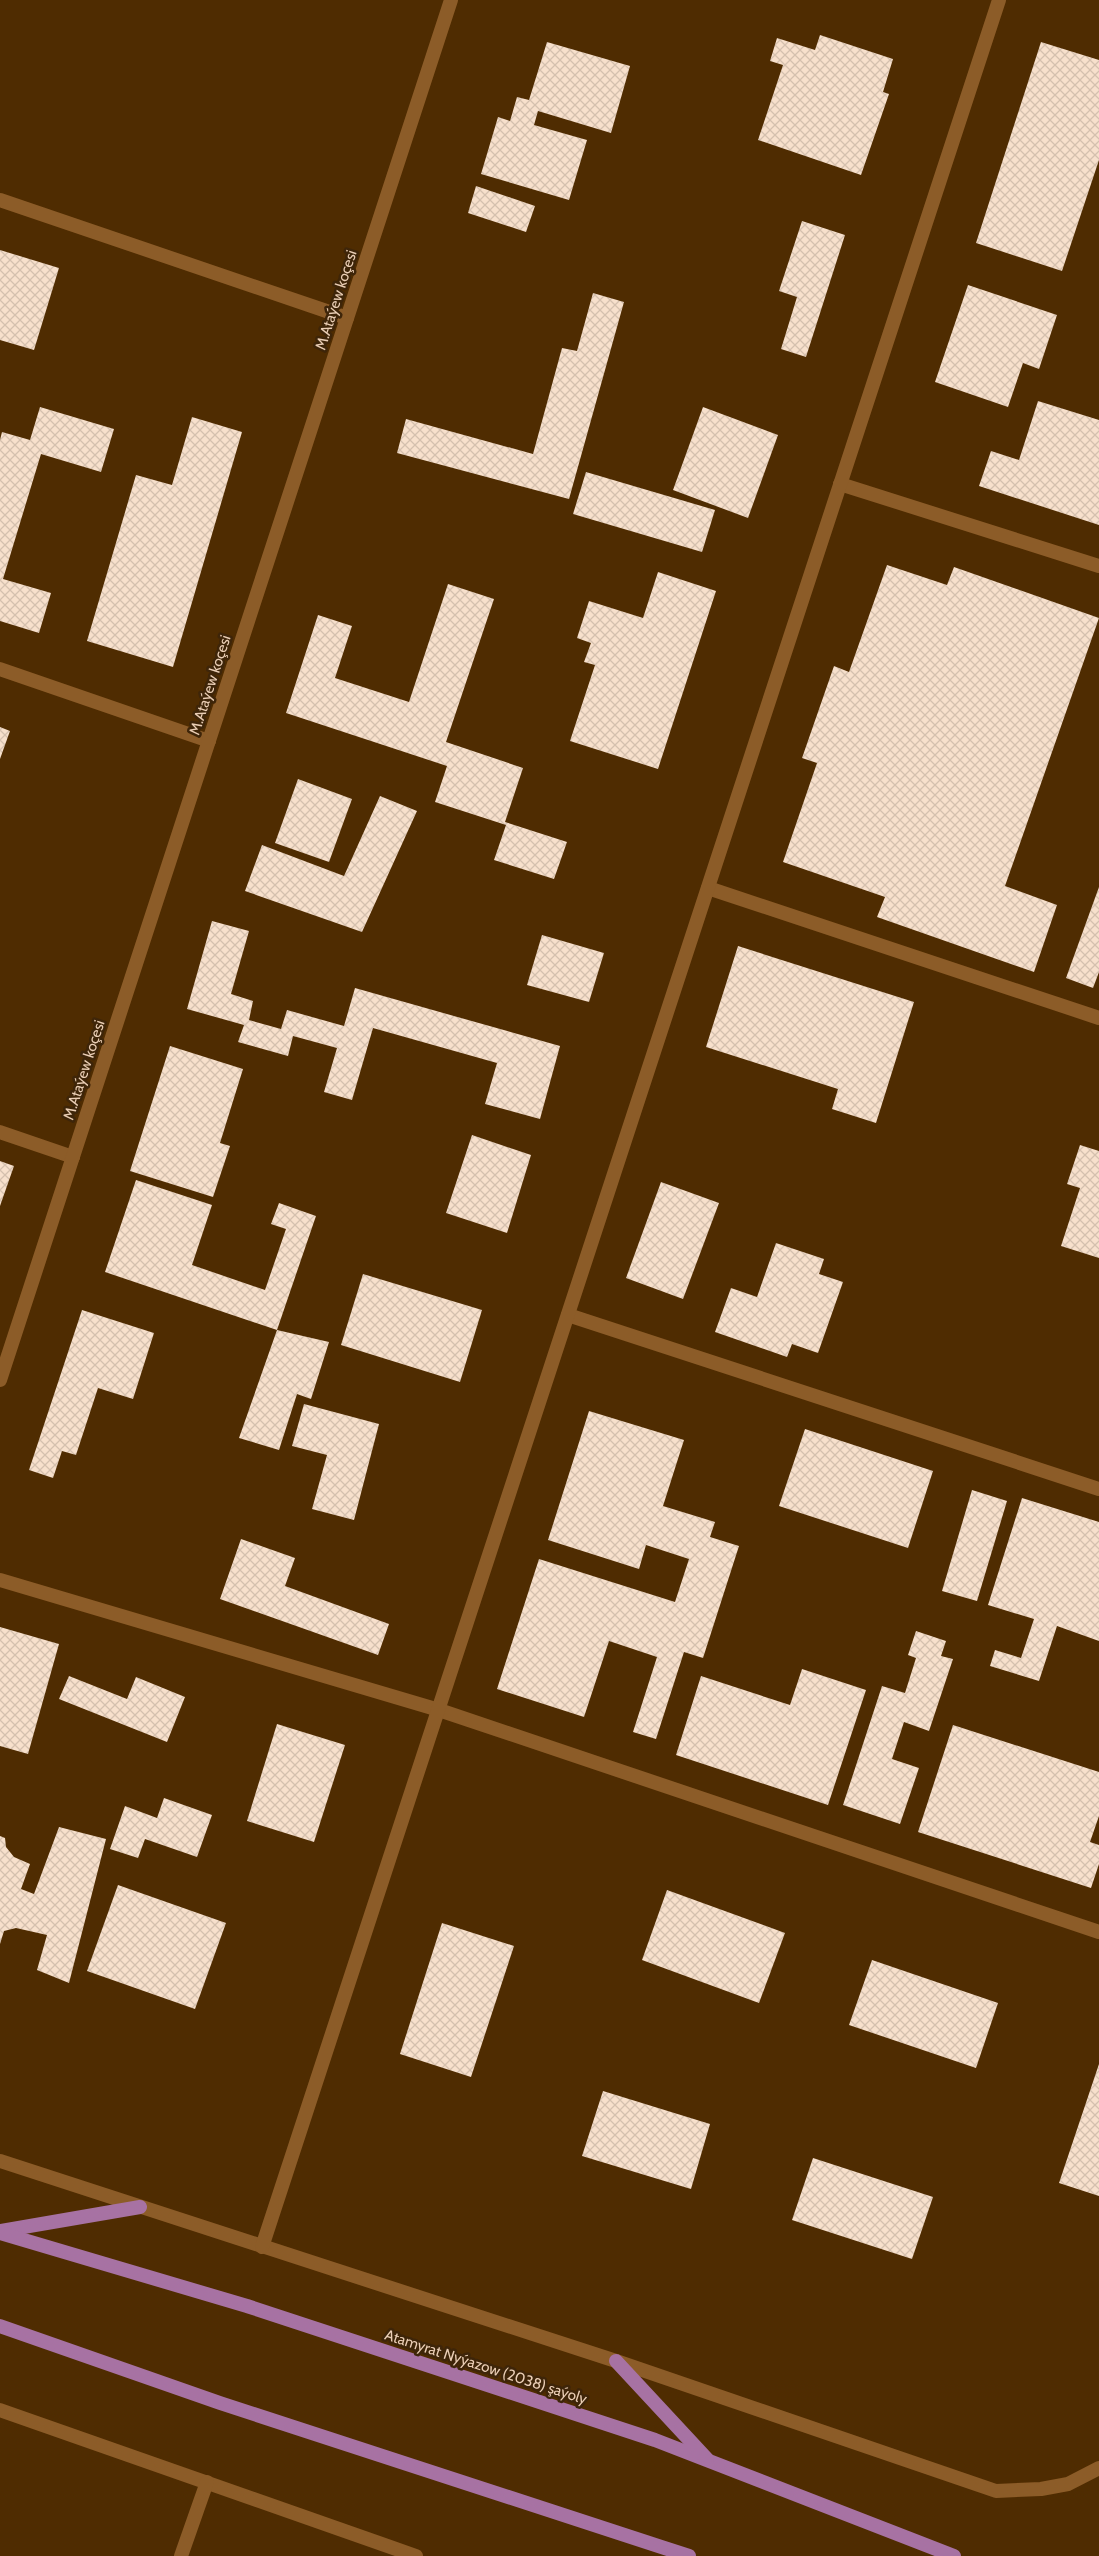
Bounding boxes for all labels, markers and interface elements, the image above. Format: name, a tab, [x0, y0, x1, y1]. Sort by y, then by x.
street label: M.Ataýew koçesi	[311, 248, 361, 352]
street label: M.Ataýew koçesi	[185, 633, 235, 737]
street label: M.Ataýew koçesi	[59, 1018, 109, 1122]
street label: Atamyrat Nyýazow (2038) şaýoly	[383, 2326, 590, 2408]

